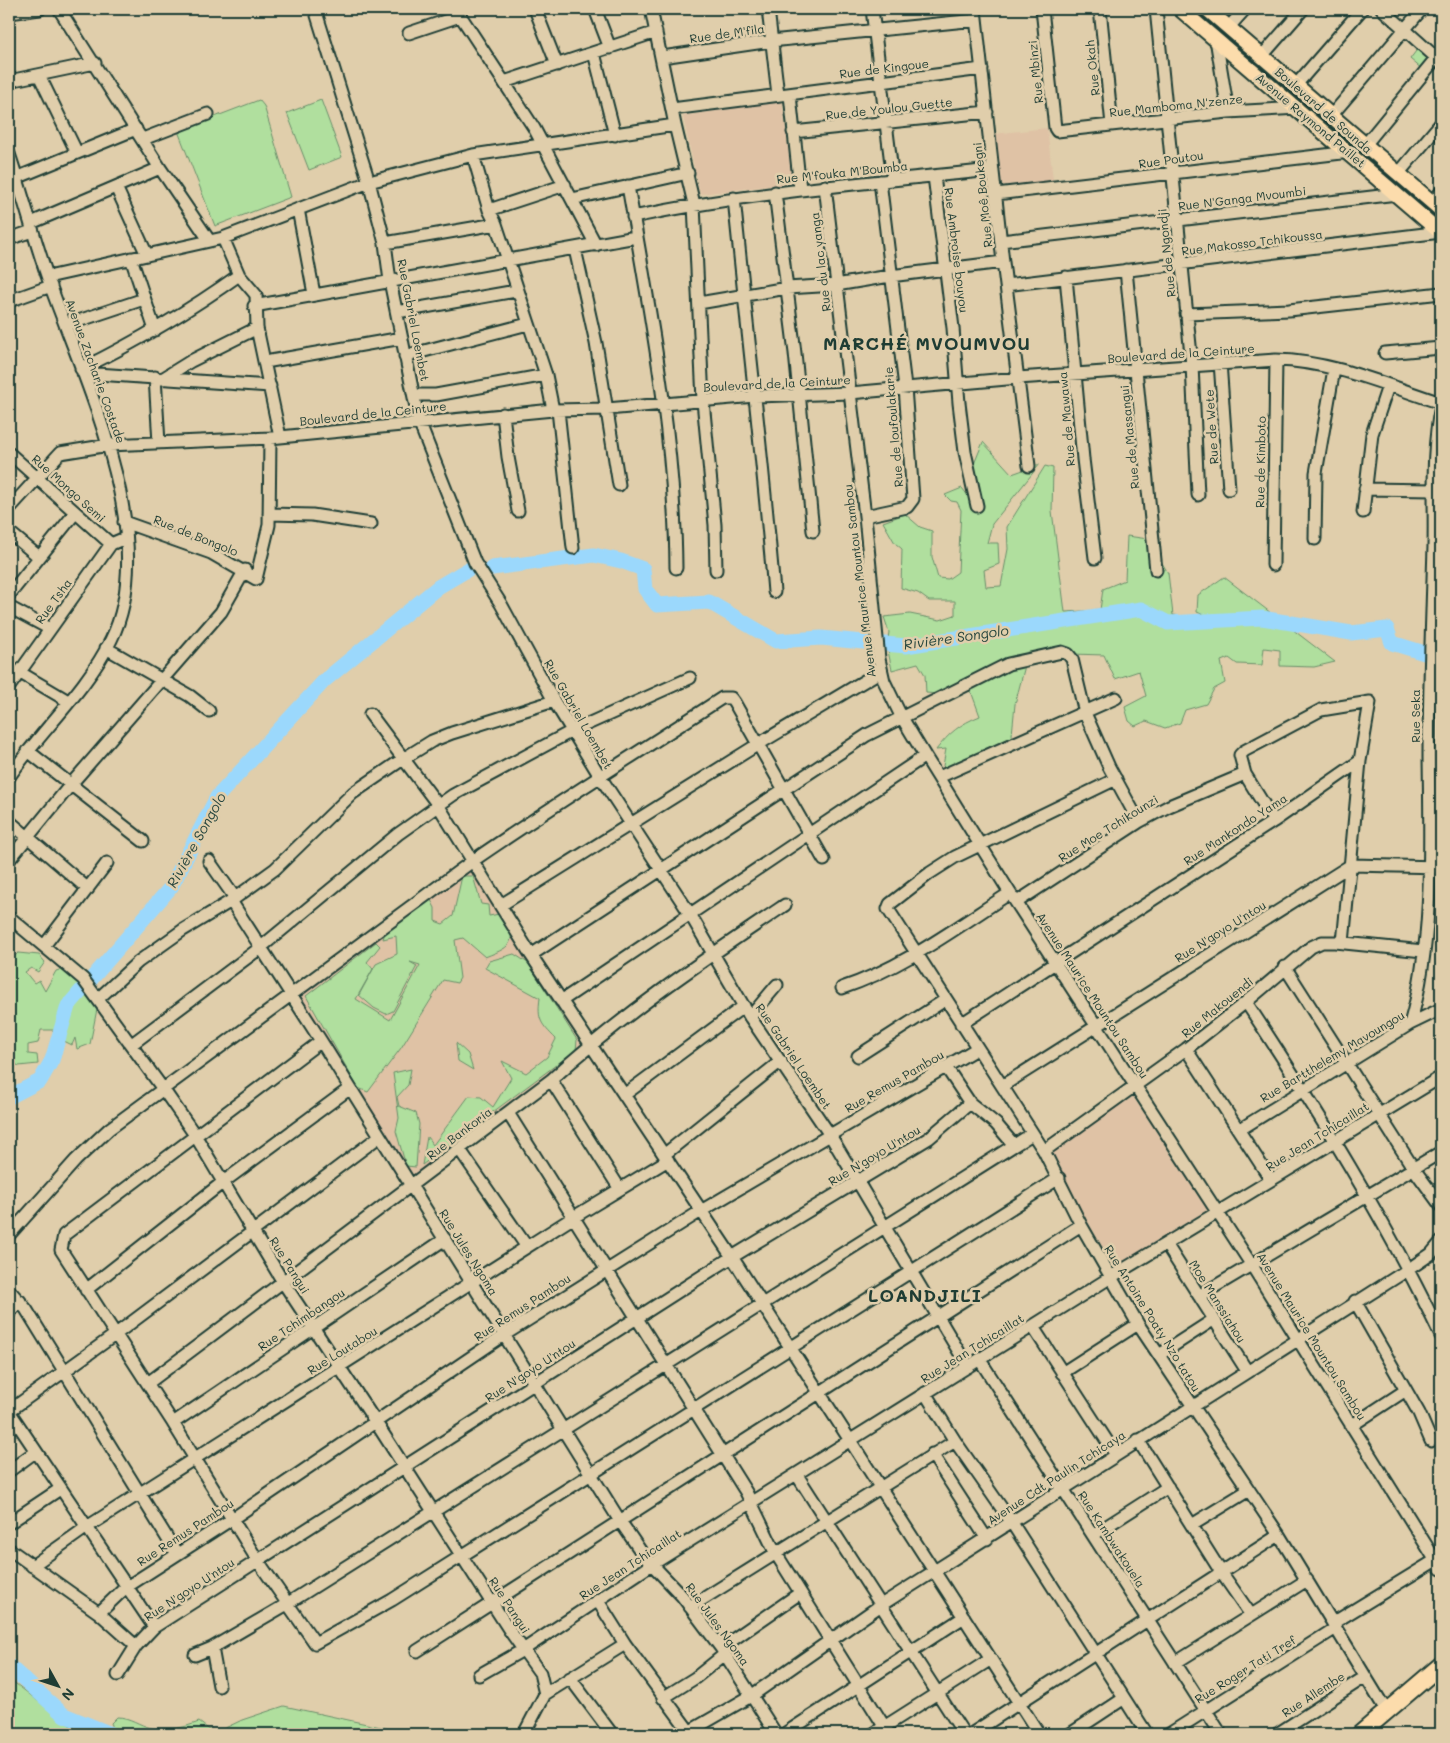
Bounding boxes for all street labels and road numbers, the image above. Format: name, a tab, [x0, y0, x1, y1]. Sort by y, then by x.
street label: Rue de M'fila	[689, 20, 765, 46]
street label: Rue Okah	[1081, 39, 1103, 97]
street label: Rue Mbinzi	[1024, 40, 1046, 104]
street label: Rue de Kingoue	[838, 55, 930, 81]
street label: Boulevard de Sounda	[1272, 63, 1376, 157]
street label: Avenue Raymond Paillet	[1253, 69, 1369, 171]
street label: Rue Mamboma N'zenze	[1108, 90, 1244, 120]
street label: Rue de Youlou Guette	[825, 93, 953, 123]
street label: Rue Moê Boukegni	[969, 142, 995, 248]
street label: Rue Poutou	[1137, 147, 1205, 171]
street label: Rue M'fouka M'Boumba	[776, 157, 908, 187]
street label: Rue N'Ganga Mvoumbi	[1177, 182, 1307, 214]
street label: Rue Ambroise bouyou	[941, 186, 973, 314]
street label: Rue de Ngondji	[1153, 208, 1179, 298]
street label: Rue du lac yanga	[806, 212, 834, 312]
street label: Rue Makosso Tchikoussa	[1181, 225, 1323, 259]
street label: Rue Gabriel Loembet	[394, 257, 434, 383]
street label: Avenue Zacharie Costade	[62, 297, 130, 445]
street label: Boulevard de la Ceinture	[1107, 340, 1255, 366]
street label: Rue de loufoulakarie	[880, 366, 906, 488]
street label: Boulevard de la Ceinture	[703, 371, 851, 395]
street label: Rue de Mawawa	[1054, 371, 1078, 467]
street label: Rue de Massangui	[1116, 384, 1142, 490]
street label: Rue de Wete	[1200, 389, 1222, 465]
street label: Boulevard de la Ceinture	[299, 397, 447, 429]
street label: Rue de Kimboto	[1251, 416, 1269, 508]
street label: Rue Mongo Semi	[29, 451, 109, 525]
street label: Avenue Maurice Mountou Sambou	[839, 483, 879, 679]
street label: Rue de Bongolo	[151, 511, 241, 559]
street label: Rue Tsha	[31, 575, 75, 627]
street label: Rue Gabriel Loembet	[541, 656, 617, 772]
street label: Rue Seka	[1407, 689, 1423, 743]
street label: Rue Mankondo Yama	[1180, 790, 1290, 868]
street label: Rue Moe Tchikounzi	[1055, 791, 1161, 865]
street label: Rue N'goyo U'ntou	[1171, 897, 1269, 965]
street label: Avenue Maurice Mountou Sambou	[1033, 909, 1153, 1081]
street label: Rue Makouendi	[1178, 973, 1256, 1041]
street label: Rue Gabriel Loembet	[753, 1000, 835, 1112]
street label: Rue Bartthelemy Mavoungou	[1257, 1006, 1407, 1106]
street label: Rue Remus Pambou	[841, 1046, 947, 1116]
street label: Rue Jean Tchicaillat	[1262, 1098, 1372, 1174]
street label: Rue Bankoria	[423, 1103, 495, 1163]
street label: Rue N'goyo U'ntou	[825, 1121, 923, 1189]
street label: Rue Jules Ngoma	[436, 1206, 502, 1298]
street label: Rue Pangui	[266, 1234, 314, 1296]
street label: Rue Antoine Poaty Nzo tatou	[1101, 1242, 1205, 1394]
street label: Avenue Maurice Mountou Sambou	[1254, 1249, 1370, 1423]
street label: Moe Manssiahou	[1186, 1257, 1250, 1345]
street label: Rue Remus Pambou	[471, 1270, 573, 1344]
street label: Rue Tchimbangou	[254, 1284, 348, 1354]
street label: Rue Jean Tchicaillat	[917, 1310, 1027, 1386]
street label: Rue Loutabou	[304, 1322, 380, 1378]
street label: Rue N'goyo U'ntou	[482, 1335, 578, 1405]
street label: Avenue Cdt Paulin Tchicaya	[984, 1426, 1128, 1528]
street label: Rue Kambwakouela	[1075, 1488, 1149, 1590]
street label: Rue Remus Pambou	[134, 1495, 236, 1569]
street label: Rue Jean Tchicaillat	[576, 1525, 684, 1603]
street label: Rue N'goyo U'ntou	[141, 1554, 237, 1624]
street label: Rue Pangui	[486, 1574, 534, 1636]
street label: Rue Jules Ngoma	[683, 1579, 753, 1669]
street label: Rue Roger Tati Tref	[1191, 1631, 1299, 1707]
street label: Rue Allembe	[1278, 1668, 1348, 1720]

